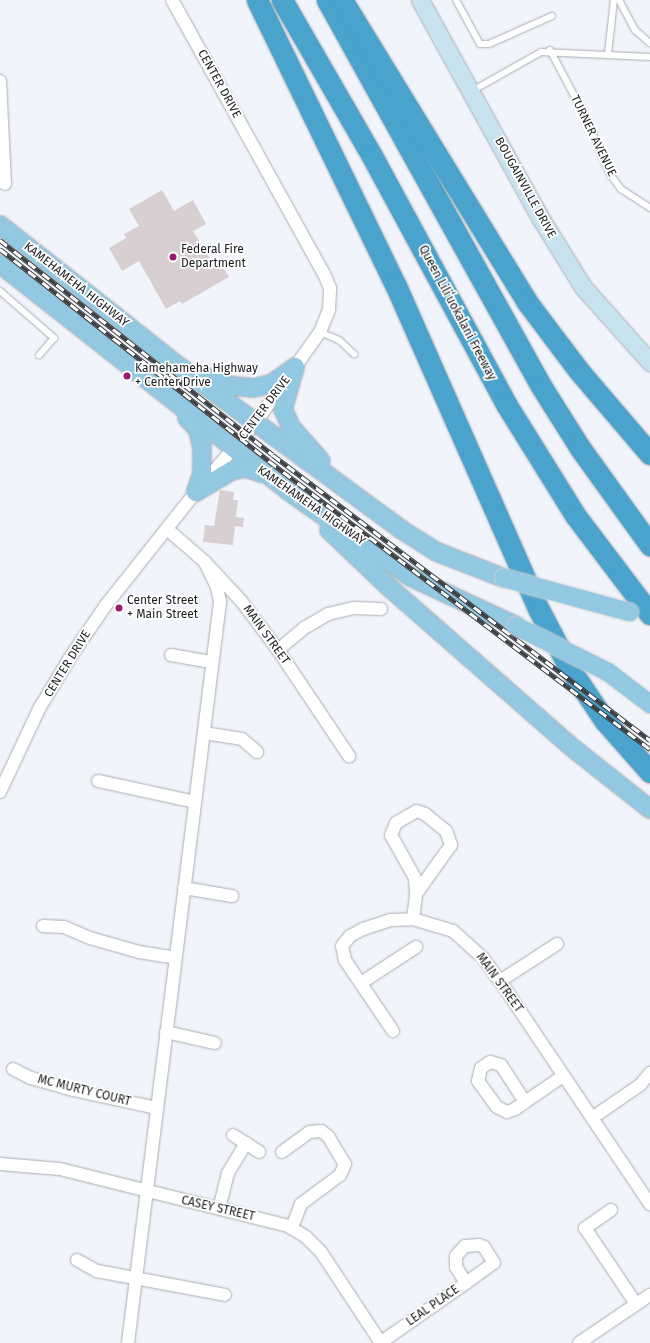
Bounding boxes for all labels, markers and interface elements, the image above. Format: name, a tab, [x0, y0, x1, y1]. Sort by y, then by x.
street label: CENTER DRIVE	[194, 47, 244, 121]
street label: TURNER AVENUE	[567, 93, 619, 179]
street label: BOUGAINVILLE DRIVE	[491, 135, 559, 241]
street label: KAMEHAMEHA HIGHWAY	[21, 240, 131, 330]
place label: Federal Fire Department	[181, 243, 246, 271]
street label: Queen Liliʻuokalani Freeway	[415, 243, 499, 383]
marker: Federal Fire Department	[168, 252, 178, 262]
place label: Kamehameha Highway + Center Drive	[135, 362, 258, 390]
marker: Kamehameha Highway + Center Drive	[122, 371, 132, 381]
street label: CENTER DRIVE	[236, 373, 294, 443]
street label: KAMEHAMEHA HIGHWAY	[254, 463, 368, 549]
place label: Center Street + Main Street	[127, 594, 198, 622]
street label: MAIN STREET	[240, 602, 292, 668]
marker: Center Street + Main Street	[114, 603, 124, 613]
street label: CENTER DRIVE	[42, 628, 94, 700]
street label: MAIN STREET	[473, 950, 525, 1016]
street label: MC MURTY COURT	[36, 1072, 132, 1110]
street label: CASEY STREET	[180, 1194, 256, 1224]
street label: LEAL PLACE	[404, 1283, 462, 1329]

